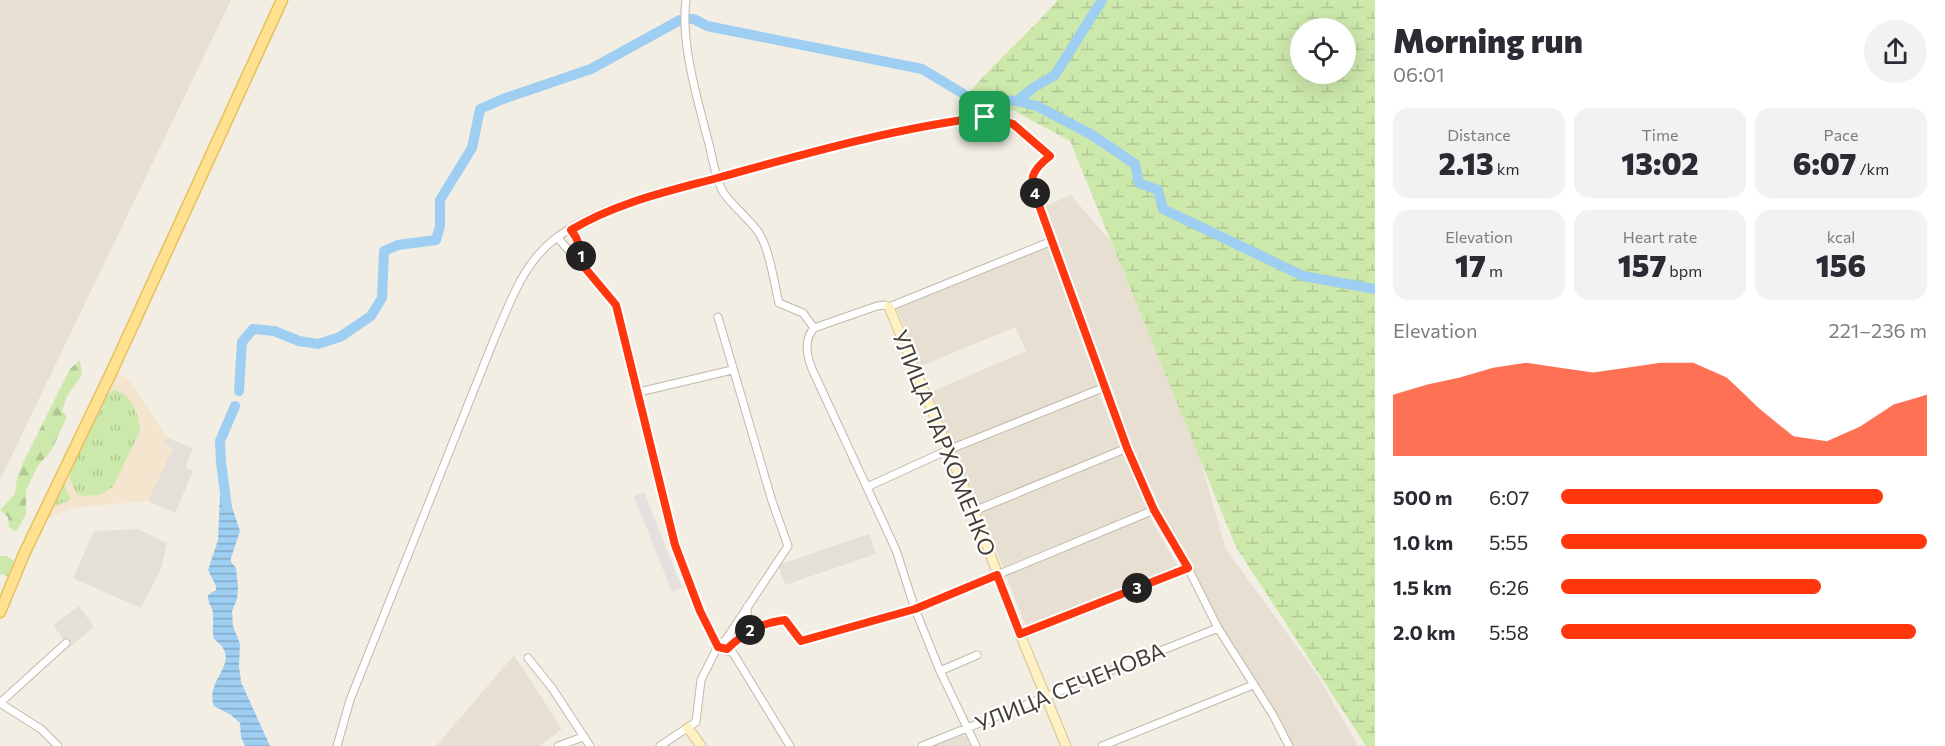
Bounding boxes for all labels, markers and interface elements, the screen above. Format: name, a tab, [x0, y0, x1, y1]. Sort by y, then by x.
map controls	[1290, 18, 1356, 84]
button: locate	[1290, 18, 1356, 84]
text: Morning run	[1393, 19, 1583, 60]
button: share	[1864, 20, 1927, 83]
text: 06:01	[1393, 62, 1445, 86]
pin	[959, 91, 1010, 142]
icon: arrive	[968, 100, 1001, 133]
text: Distance	[1447, 125, 1511, 144]
text: Time	[1642, 125, 1678, 144]
text: Pace	[1824, 125, 1858, 144]
text: 2.13	[1439, 144, 1494, 181]
text: 13:02	[1621, 144, 1699, 181]
text: 6:07	[1793, 144, 1856, 181]
text: km	[1494, 159, 1519, 178]
text: /km	[1856, 159, 1889, 178]
pin: 4	[1020, 178, 1050, 208]
text: 4	[1030, 183, 1040, 202]
text: Elevation	[1445, 227, 1513, 246]
text: Heart rate	[1623, 227, 1697, 246]
text: kcal	[1827, 227, 1855, 246]
pin: 1	[566, 241, 596, 271]
text: 1	[577, 246, 585, 265]
text: 17	[1455, 246, 1486, 283]
text: 157	[1618, 246, 1666, 283]
text: 156	[1816, 246, 1866, 283]
text: m	[1486, 261, 1503, 280]
text: bpm	[1666, 261, 1702, 280]
text: Elevation	[1393, 318, 1478, 342]
text: 221–236 m	[1829, 318, 1927, 342]
street label: УЛИЦА ПАРХОМЕНКО	[887, 326, 1002, 560]
text: 500 m	[1393, 485, 1453, 509]
text: 6:07	[1489, 485, 1529, 509]
text: 1.0 km	[1393, 530, 1453, 554]
text: 5:55	[1489, 530, 1528, 554]
pin: 3	[1122, 573, 1152, 603]
text: 1.5 km	[1393, 575, 1452, 599]
text: 6:26	[1489, 575, 1529, 599]
text: 3	[1132, 578, 1142, 597]
pin: 2	[735, 615, 765, 645]
text: 2	[745, 620, 755, 639]
text: 2.0 km	[1393, 620, 1455, 644]
text: 5:58	[1489, 620, 1529, 644]
street label: УЛИЦА СЕЧЕНОВА	[971, 636, 1169, 737]

